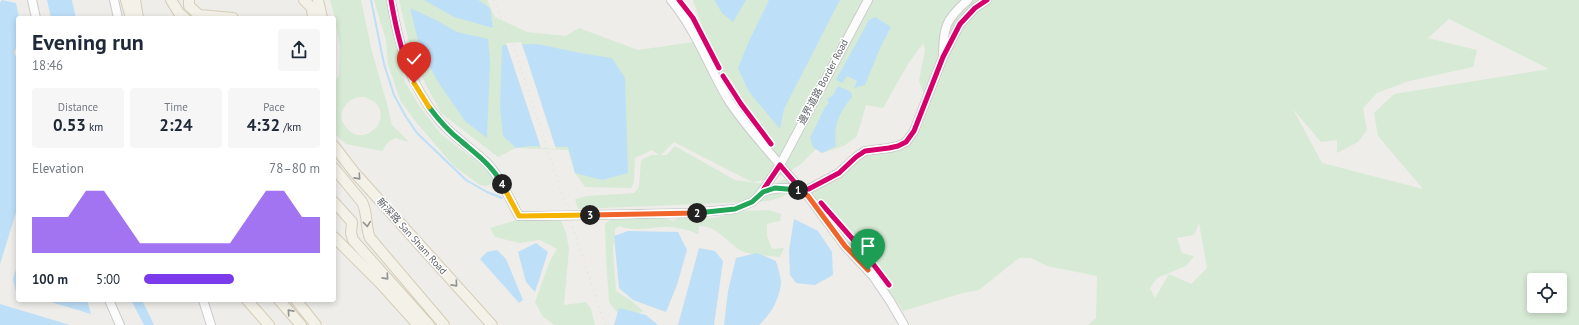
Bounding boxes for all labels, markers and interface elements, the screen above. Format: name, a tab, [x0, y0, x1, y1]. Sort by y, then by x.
text: Evening run	[32, 28, 144, 56]
button: share	[278, 29, 320, 71]
street label: 邊界道路 Border Road	[795, 37, 851, 127]
pin	[397, 42, 431, 83]
icon: check	[403, 48, 425, 70]
text: 18:46	[32, 57, 63, 74]
text: Distance	[58, 100, 98, 114]
text: Time	[164, 100, 188, 114]
text: Pace	[263, 100, 285, 114]
text: 0.53	[53, 114, 86, 136]
text: 2:24	[159, 114, 193, 136]
text: 4:32	[247, 114, 280, 136]
text: km	[86, 120, 103, 134]
text: /km	[280, 120, 301, 134]
text: Elevation	[32, 160, 84, 177]
text: 78–80 m	[269, 160, 320, 177]
one-way arrow	[354, 172, 361, 180]
pin: 4	[492, 174, 512, 194]
text: 4	[499, 177, 505, 191]
pin: 1	[788, 180, 808, 200]
text: 1	[795, 183, 801, 197]
street label: 新深路 San Sham Road	[374, 195, 450, 277]
pin: 2	[687, 203, 707, 223]
pin: 3	[580, 205, 600, 225]
text: 2	[694, 206, 700, 220]
text: 3	[587, 208, 593, 222]
one-way arrow	[362, 221, 371, 227]
pin	[851, 229, 885, 270]
icon: arrive	[857, 235, 879, 257]
text: 100 m	[32, 271, 68, 288]
text: 5:00	[96, 271, 120, 288]
one-way arrow	[382, 272, 389, 280]
map controls	[1527, 273, 1567, 313]
button: locate	[1527, 273, 1567, 313]
one-way arrow	[450, 279, 457, 286]
one-way arrow	[288, 310, 295, 317]

